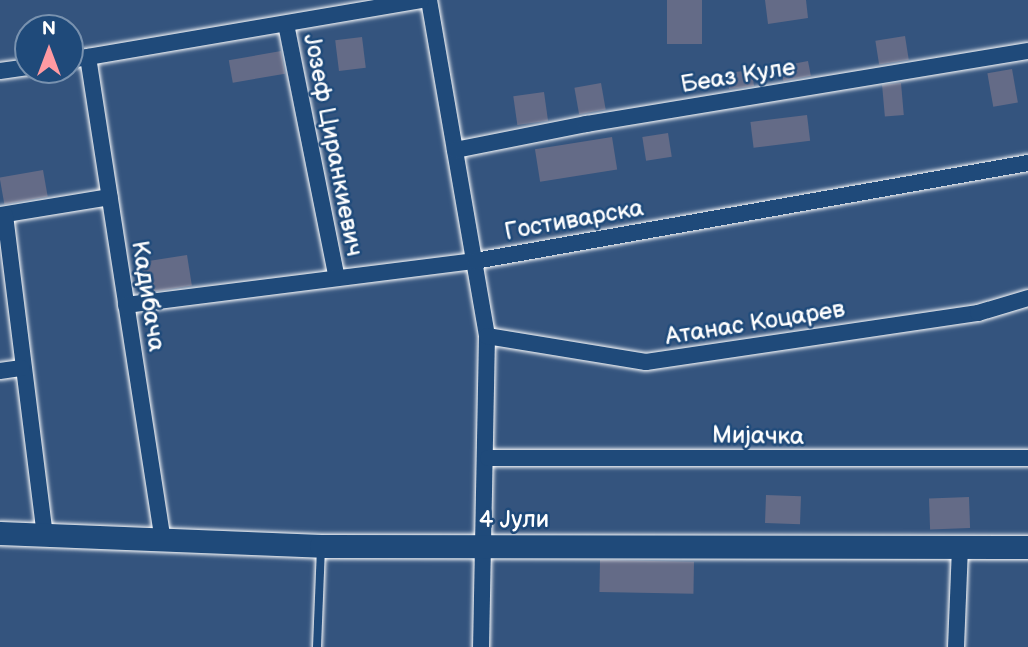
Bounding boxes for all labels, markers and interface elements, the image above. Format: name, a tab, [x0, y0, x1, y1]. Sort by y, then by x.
north arrow	[14, 14, 84, 84]
text: N	[42, 18, 56, 41]
street label: Јозеф Циранкиевич	[297, 31, 369, 259]
street label: Беаз Куле	[679, 53, 797, 99]
street label: Гостиварска	[502, 194, 646, 246]
street label: Кадибача	[125, 239, 171, 353]
street label: Атанас Коцарев	[663, 295, 847, 351]
street label: Мијачка	[712, 421, 804, 451]
street label: 4 Јули	[479, 506, 549, 534]

